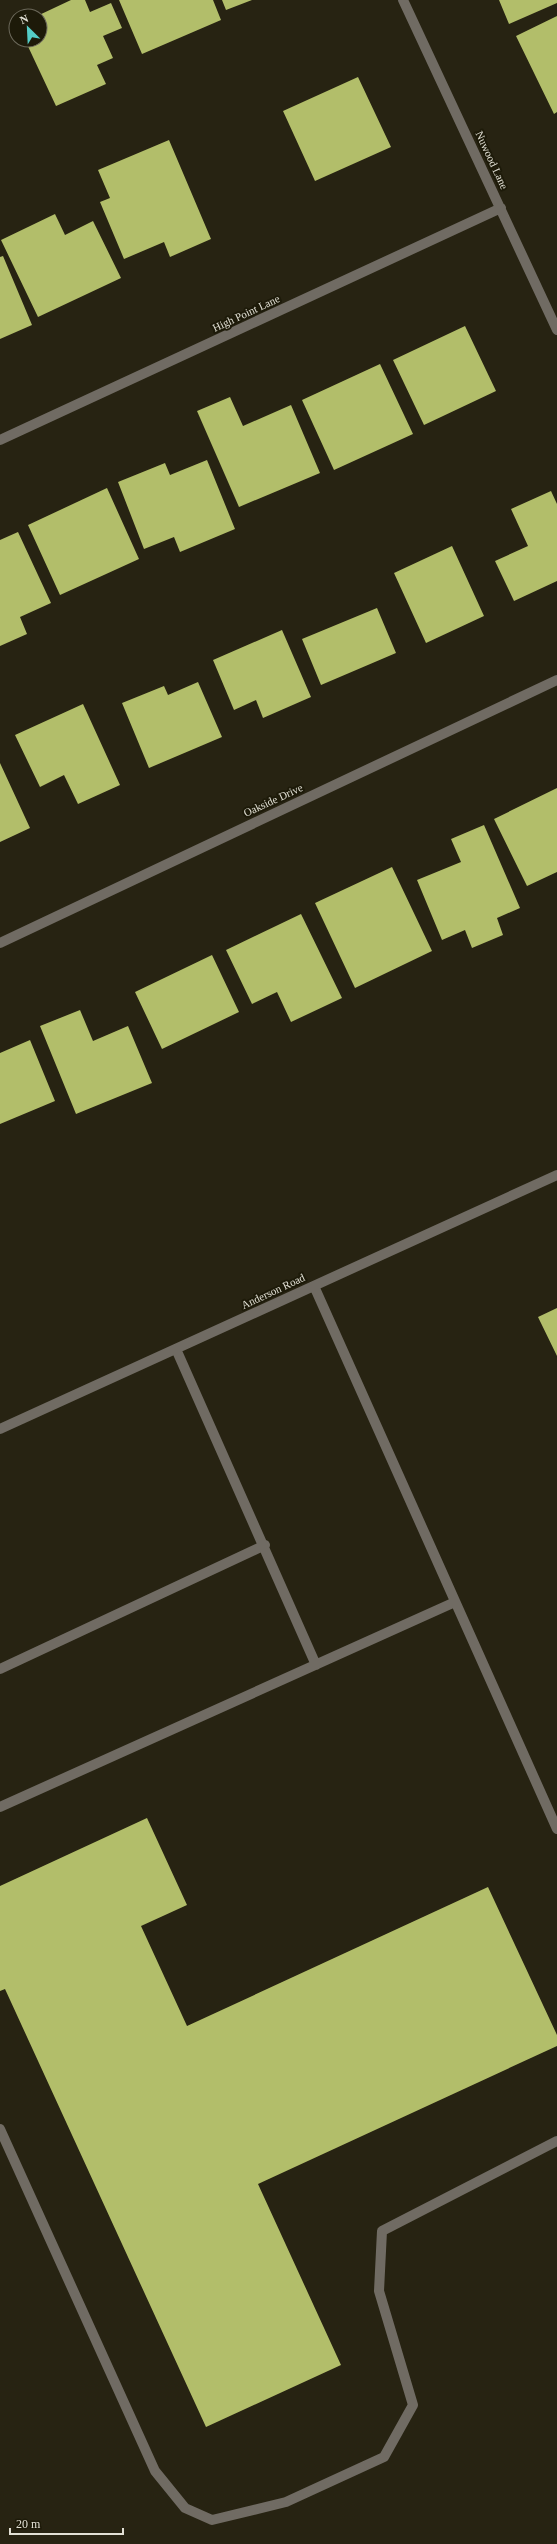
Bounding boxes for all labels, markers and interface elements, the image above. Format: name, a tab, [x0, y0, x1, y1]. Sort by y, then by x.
north arrow	[8, 8, 48, 48]
text: N	[18, 12, 30, 26]
street label: Nuwood Lane	[473, 129, 511, 191]
street label: High Point Lane	[211, 292, 282, 334]
street label: Oakside Drive	[242, 781, 305, 819]
street label: Anderson Road	[239, 1271, 307, 1311]
scale bar	[10, 2510, 123, 2536]
text: 20 m	[16, 2517, 41, 2531]

